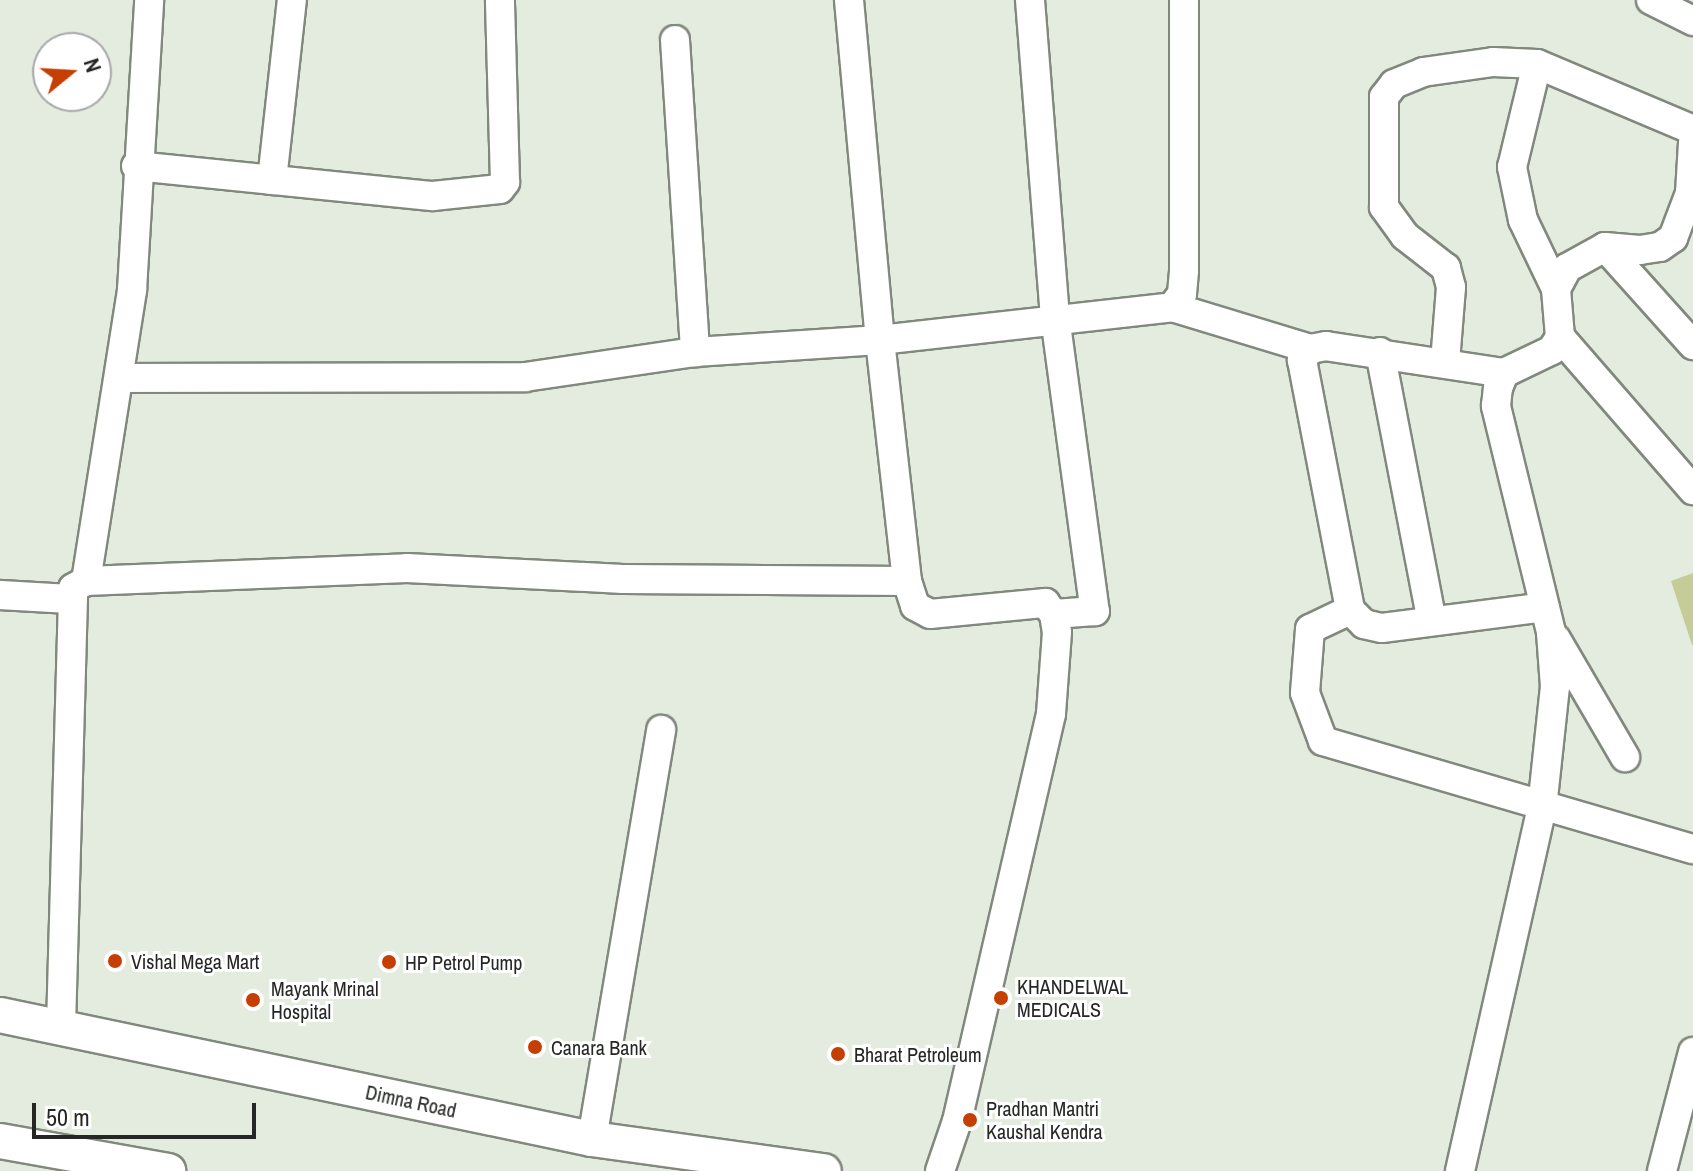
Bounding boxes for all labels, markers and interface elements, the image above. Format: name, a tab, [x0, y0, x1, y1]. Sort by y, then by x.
north arrow	[32, 32, 112, 112]
text: N	[77, 54, 109, 76]
place label: Vishal Mega Mart	[131, 949, 259, 973]
place label: HP Petrol Pump	[405, 950, 523, 974]
marker: Vishal Mega Mart	[106, 952, 124, 970]
marker: HP Petrol Pump	[380, 953, 398, 971]
place label: KHANDELWAL MEDICALS	[1017, 974, 1128, 1021]
place label: Mayank Mrinal Hospital	[271, 976, 379, 1023]
marker: Mayank Mrinal Hospital	[242, 989, 264, 1011]
marker: KHANDELWAL MEDICALS	[992, 989, 1010, 1007]
place label: Canara Bank	[551, 1035, 647, 1059]
marker: Canara Bank	[526, 1038, 544, 1056]
place label: Bharat Petroleum	[854, 1042, 982, 1066]
marker: Bharat Petroleum	[829, 1045, 847, 1063]
street label: Dimna Road	[363, 1080, 459, 1122]
scale bar	[36, 1087, 260, 1137]
place label: Pradhan Mantri Kaushal Kendra	[986, 1096, 1103, 1143]
text: 50 m	[46, 1101, 90, 1133]
marker: Pradhan Mantri Kaushal Kendra	[961, 1111, 979, 1129]

